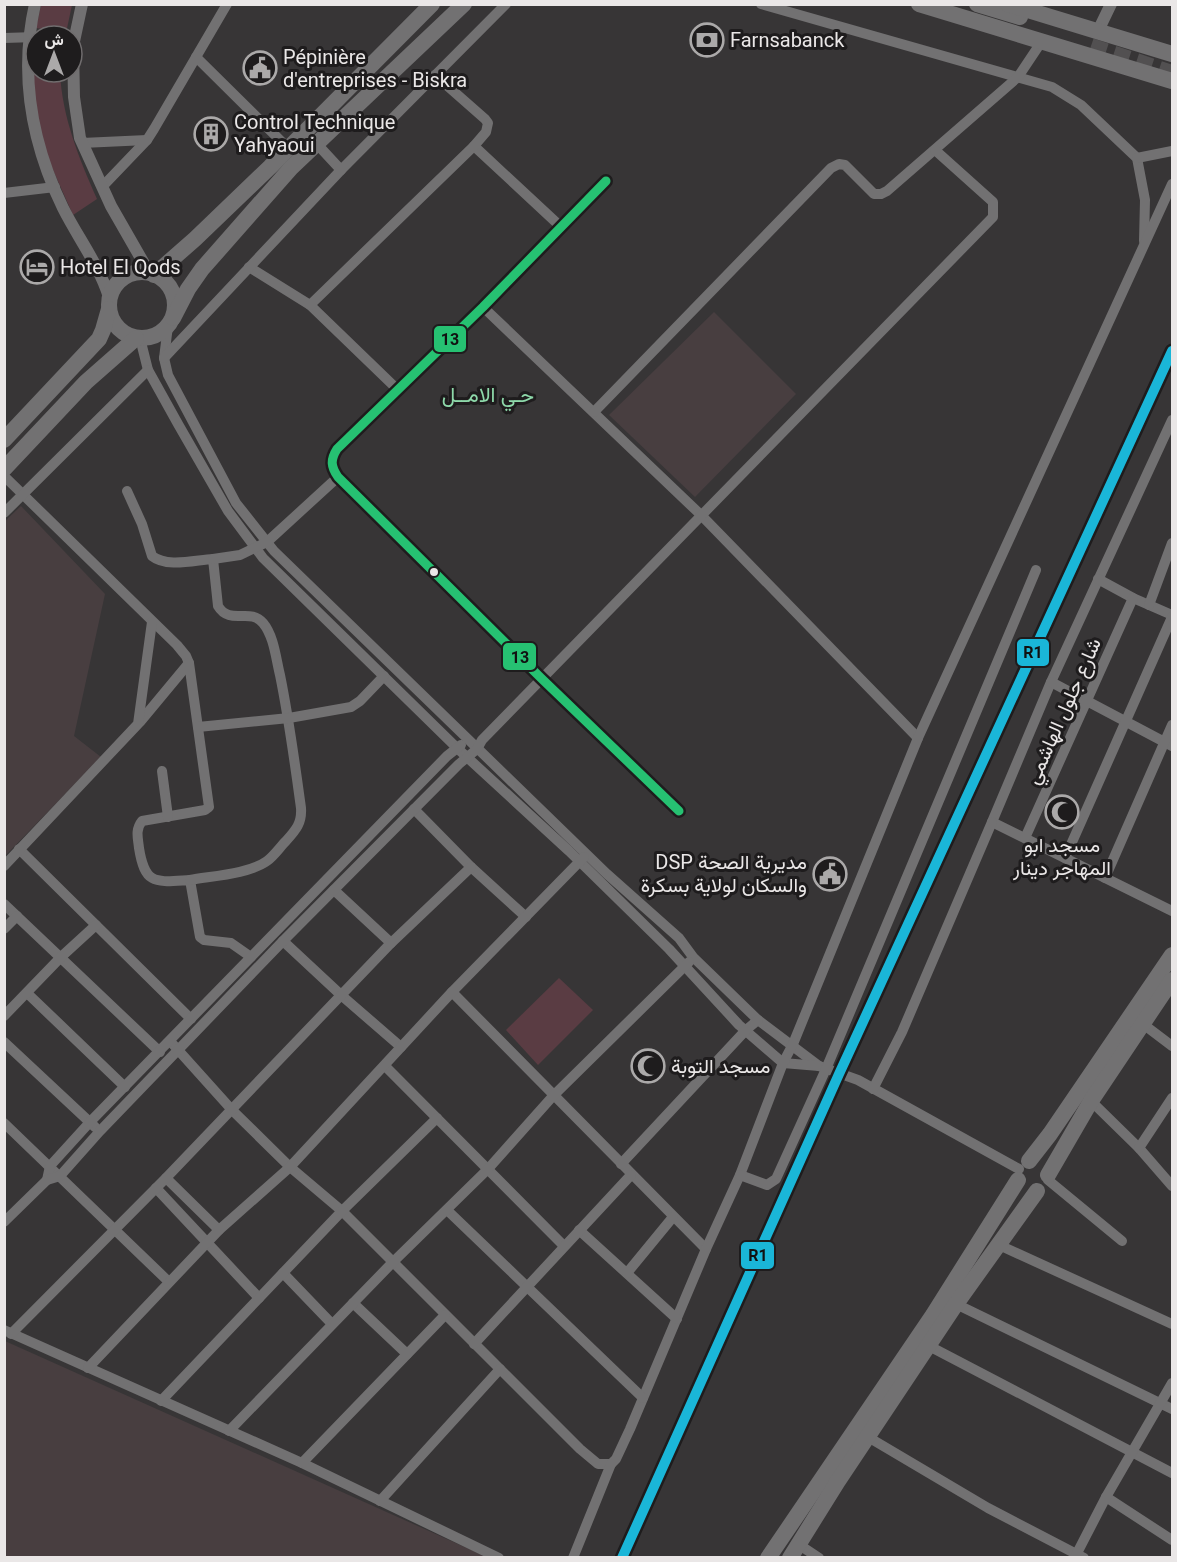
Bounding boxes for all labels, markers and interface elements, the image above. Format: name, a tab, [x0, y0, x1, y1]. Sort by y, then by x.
bank icon: Farnsabanck	[689, 22, 725, 58]
north arrow	[24, 24, 84, 84]
place label: Farnsabanck	[730, 28, 845, 52]
text: ش	[44, 30, 64, 49]
place label: Pépinière d'entreprises - Biskra	[283, 45, 467, 92]
public building icon: Pépinière d'entreprises - Biskra	[242, 50, 278, 86]
place label: Control Technique Yahyaoui	[234, 110, 395, 157]
building icon: Control Technique Yahyaoui	[193, 116, 229, 152]
hotel icon: Hotel El Qods	[19, 249, 55, 285]
place label: Hotel El Qods	[60, 255, 181, 279]
line badge: 13	[433, 325, 467, 353]
text: 13	[441, 330, 459, 349]
district label: حـي الامــل	[442, 383, 534, 412]
unlabelled marker	[428, 566, 440, 578]
street label: شارع جلول الهاشمي	[1020, 634, 1111, 790]
line badge: R1	[1016, 638, 1050, 667]
line badge: 13	[502, 642, 537, 671]
text: R1	[1023, 643, 1043, 662]
text: 13	[511, 648, 529, 667]
mosque icon: مسجد ابو المهاجر دينار	[1044, 794, 1080, 830]
place label: مسجد ابو المهاجر دينار	[1012, 833, 1111, 881]
place label: DSP مديرية الصحة والسكان لولاية بسكرة	[641, 850, 807, 898]
public building icon: DSP مديرية الصحة والسكان لولاية بسكرة	[812, 856, 848, 892]
mosque icon: مسجد التوبة	[630, 1048, 666, 1084]
place label: مسجد التوبة	[671, 1054, 771, 1079]
line badge: R1	[740, 1241, 775, 1270]
text: R1	[748, 1246, 768, 1265]

